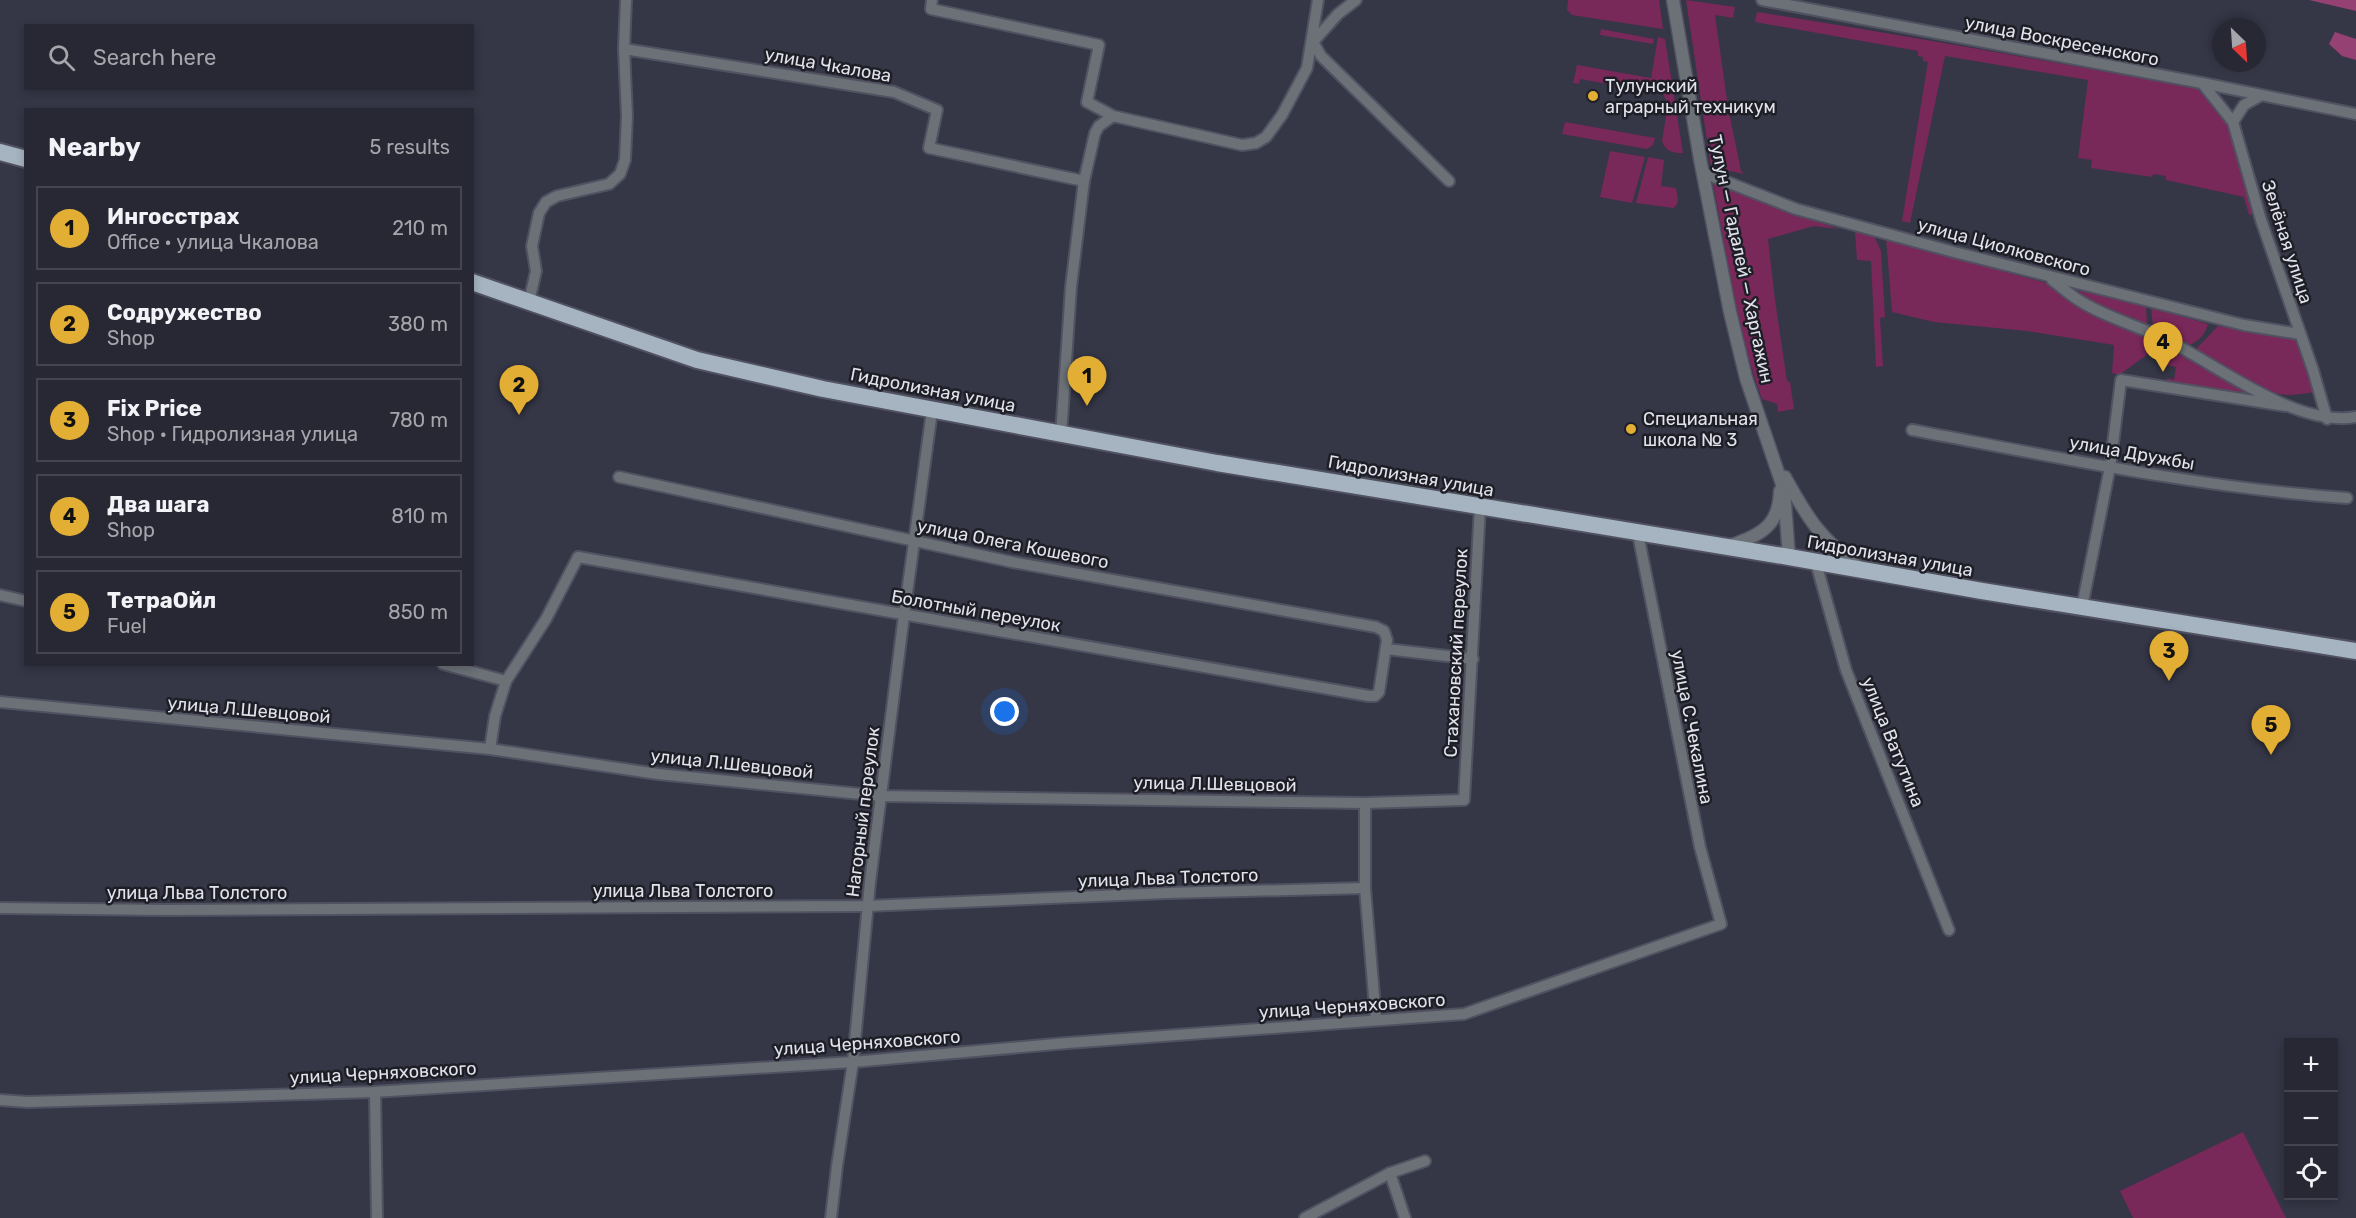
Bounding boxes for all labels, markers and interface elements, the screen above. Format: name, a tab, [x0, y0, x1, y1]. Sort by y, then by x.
street label: улица Воскресенского	[1963, 11, 2161, 71]
north arrow	[2212, 18, 2266, 72]
search box	[24, 24, 474, 90]
icon: search	[45, 41, 78, 74]
street label: улица Чкалова	[763, 43, 893, 87]
text: Search here	[93, 44, 216, 71]
place label: Тулунский аграрный техникум	[1605, 75, 1776, 118]
marker: Тулунский аграрный техникум	[1586, 89, 1600, 103]
text: Nearby	[48, 132, 141, 163]
street label: Тулун — Гадалей — Харгажин	[1704, 133, 1778, 385]
text: 5 results	[369, 135, 450, 159]
street label: Зелёная улица	[2257, 177, 2317, 307]
text: Ингосстрах	[107, 203, 239, 230]
street label: улица Циолковского	[1915, 213, 2093, 281]
text: 1	[65, 216, 74, 240]
text: 210 m	[392, 216, 448, 240]
text: Office · улица Чкалова	[107, 230, 319, 254]
text: Содружество	[107, 299, 262, 326]
text: 2	[63, 312, 76, 336]
text: 380 m	[388, 312, 448, 336]
pin: 4	[2144, 322, 2182, 372]
text: Shop	[107, 326, 155, 350]
pin: 1	[1068, 356, 1106, 406]
street label: Гидролизная улица	[848, 363, 1018, 417]
pin: 2	[500, 366, 538, 415]
text: Fix Price	[107, 395, 202, 422]
text: 3	[63, 408, 76, 432]
text: 780 m	[390, 408, 448, 432]
place label: Специальная школа № 3	[1643, 408, 1758, 451]
text: Shop · Гидролизная улица	[107, 422, 358, 446]
marker: Специальная школа № 3	[1624, 422, 1638, 436]
street label: улица Дружбы	[2068, 431, 2196, 475]
street label: Гидролизная улица	[1326, 451, 1496, 501]
text: Два шага	[107, 491, 210, 518]
text: 4	[63, 504, 76, 528]
text: 810 m	[391, 504, 448, 528]
street label: улица Олега Кошевого	[915, 515, 1111, 573]
text: Shop	[107, 518, 155, 542]
street label: Гидролизная улица	[1805, 531, 1975, 581]
street label: Стахановский переулок	[1440, 548, 1472, 758]
street label: Болотный переулок	[890, 585, 1063, 637]
text: ТетраОйл	[107, 587, 216, 614]
text: 5	[63, 600, 76, 624]
text: 850 m	[388, 600, 448, 624]
text: Fuel	[107, 614, 147, 638]
pin: 3	[2150, 632, 2188, 681]
street label: улица С.Чекалина	[1666, 648, 1718, 806]
street label: улица Ватутина	[1857, 674, 1929, 810]
street label: улица Л.Шевцовой	[167, 692, 331, 728]
your location	[990, 697, 1019, 726]
pin: 5	[2252, 706, 2290, 755]
street label: Нагорный переулок	[842, 725, 884, 898]
street label: улица Л.Шевцовой	[650, 745, 814, 783]
street label: улица Л.Шевцовой	[1133, 772, 1297, 796]
street label: улица Льва Толстого	[1077, 864, 1259, 892]
street label: улица Льва Толстого	[593, 880, 773, 902]
street label: улица Льва Толстого	[107, 882, 287, 904]
street label: улица Черняховского	[1258, 989, 1446, 1023]
street label: улица Черняховского	[773, 1026, 961, 1060]
map controls	[2284, 1038, 2338, 1200]
button: +	[2284, 1038, 2338, 1092]
street label: улица Черняховского	[289, 1057, 477, 1089]
button: −	[2284, 1092, 2338, 1146]
button: locate	[2284, 1146, 2338, 1200]

